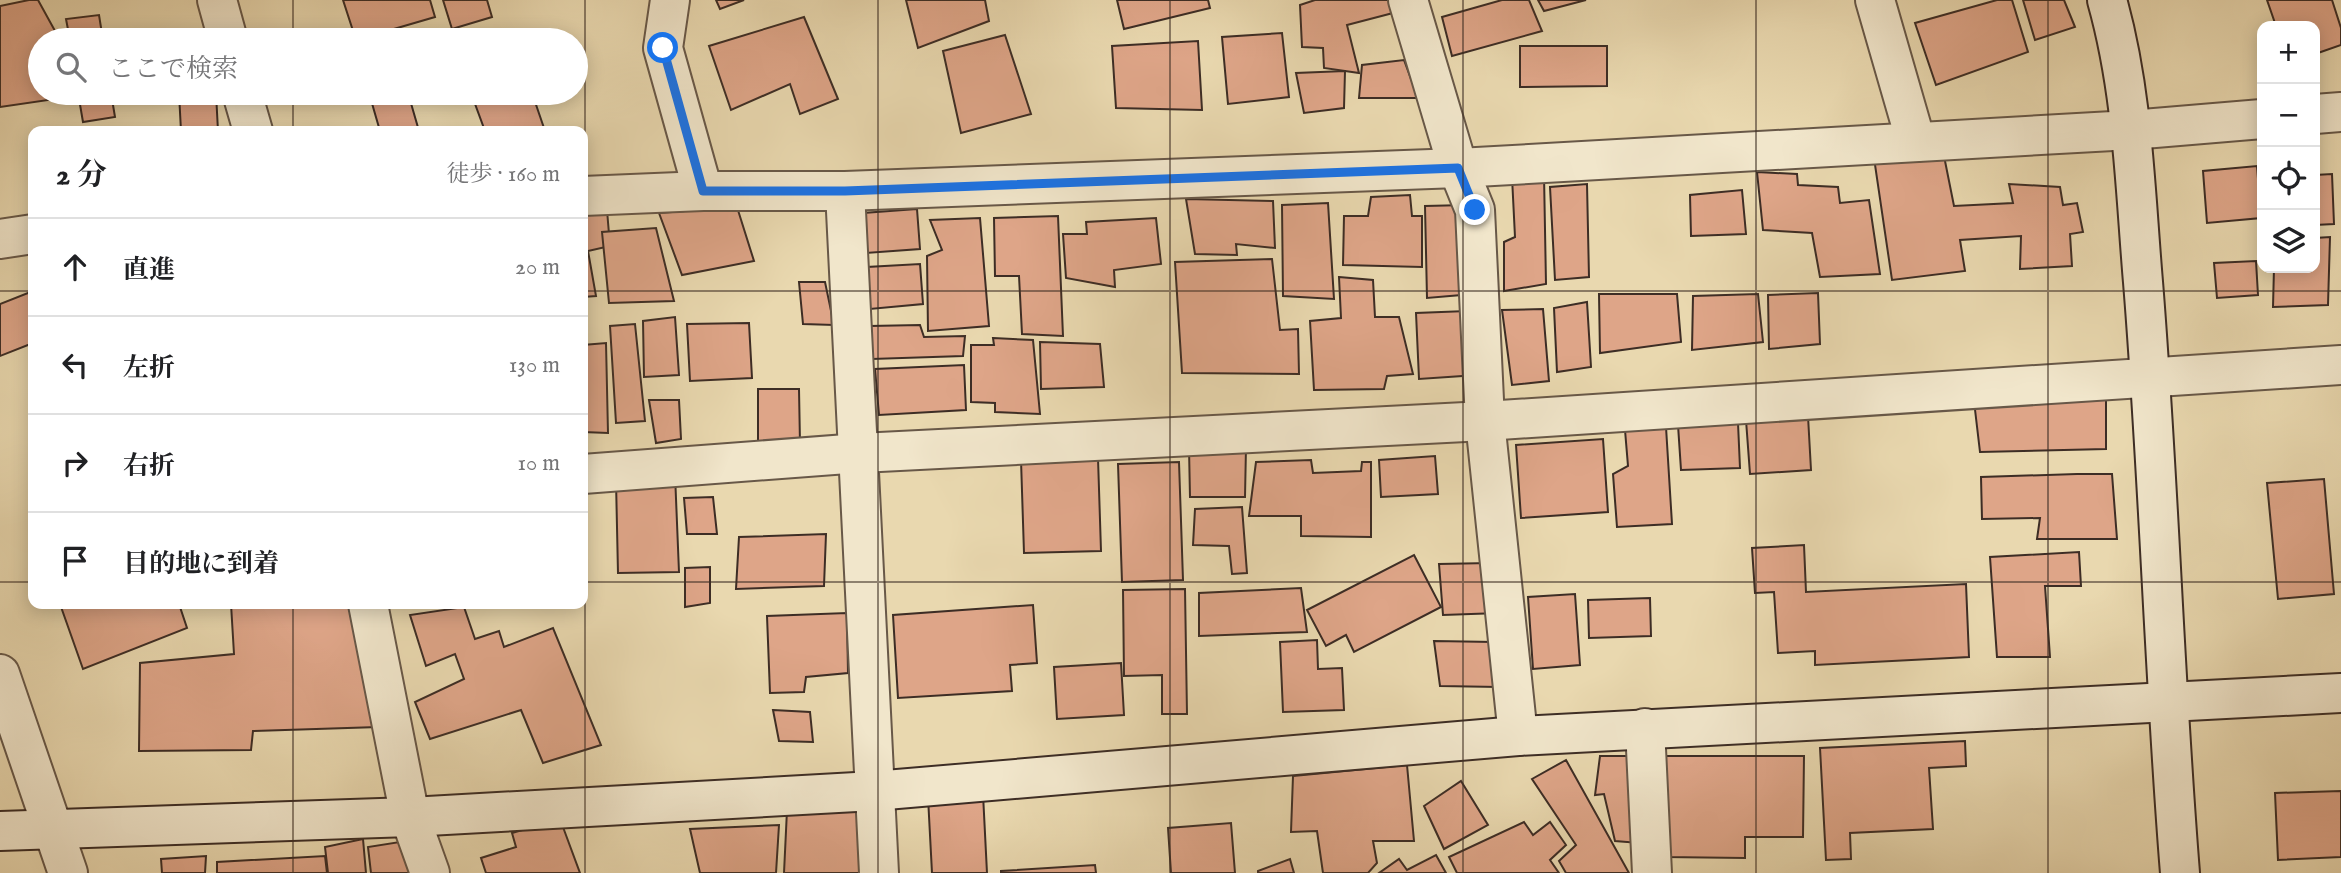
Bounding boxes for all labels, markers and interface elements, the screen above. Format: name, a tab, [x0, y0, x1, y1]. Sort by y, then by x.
map controls	[2257, 21, 2320, 273]
button: +	[2257, 21, 2320, 84]
search box	[28, 28, 588, 105]
route start	[647, 32, 678, 63]
icon: search	[52, 48, 90, 86]
text: ここで検索	[108, 53, 238, 86]
button: −	[2257, 84, 2320, 147]
button: locate	[2257, 147, 2320, 210]
text: 2 分	[56, 157, 107, 195]
text: 徒歩 · 160 m	[447, 160, 560, 189]
route end	[1459, 194, 1490, 225]
button: layers	[2257, 210, 2320, 273]
icon: ahead	[56, 248, 94, 286]
text: 20 m	[515, 253, 560, 282]
text: 直進	[123, 254, 175, 287]
icon: left	[56, 346, 94, 384]
text: 130 m	[509, 351, 560, 380]
text: 左折	[123, 352, 175, 385]
icon: right	[56, 444, 94, 482]
text: 10 m	[517, 449, 560, 478]
text: 右折	[123, 450, 175, 483]
icon: arrive	[56, 542, 94, 580]
text: 目的地に到着	[123, 548, 279, 581]

